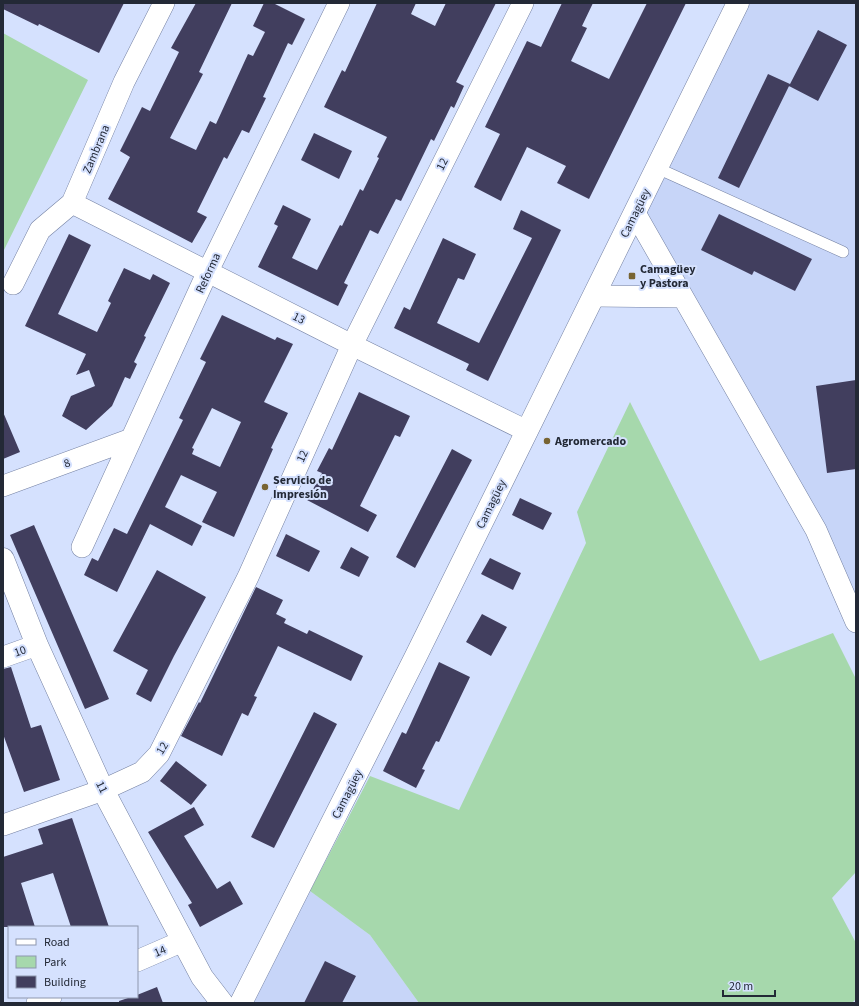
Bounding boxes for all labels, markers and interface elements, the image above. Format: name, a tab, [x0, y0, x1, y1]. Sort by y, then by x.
street label: Zambrana	[79, 122, 114, 176]
street label: 12	[432, 155, 453, 173]
street label: Camagüey	[616, 185, 655, 241]
street label: Reforma	[192, 250, 225, 296]
place label: Camagüey y Pastora	[640, 261, 696, 292]
marker: Camagüey y Pastora	[627, 271, 637, 281]
street label: 13	[290, 308, 308, 329]
place label: Agromercado	[554, 433, 626, 450]
marker: Agromercado	[542, 436, 552, 446]
street label: 12	[292, 447, 313, 465]
street label: 8	[61, 454, 73, 472]
place label: Servicio de Impresión	[273, 472, 331, 503]
street label: Camagüey	[472, 476, 511, 532]
marker: Servicio de Impresión	[260, 482, 270, 492]
street label: 10	[12, 641, 29, 661]
street label: 12	[152, 739, 173, 758]
street label: Camagüey	[328, 766, 367, 822]
street label: 11	[91, 778, 112, 796]
legend	[8, 926, 138, 998]
text: Road	[44, 934, 70, 951]
street label: 14	[151, 941, 169, 962]
text: Park	[44, 954, 66, 971]
scale bar	[723, 972, 775, 998]
text: Building	[44, 974, 86, 991]
text: 20 m	[729, 978, 753, 995]

